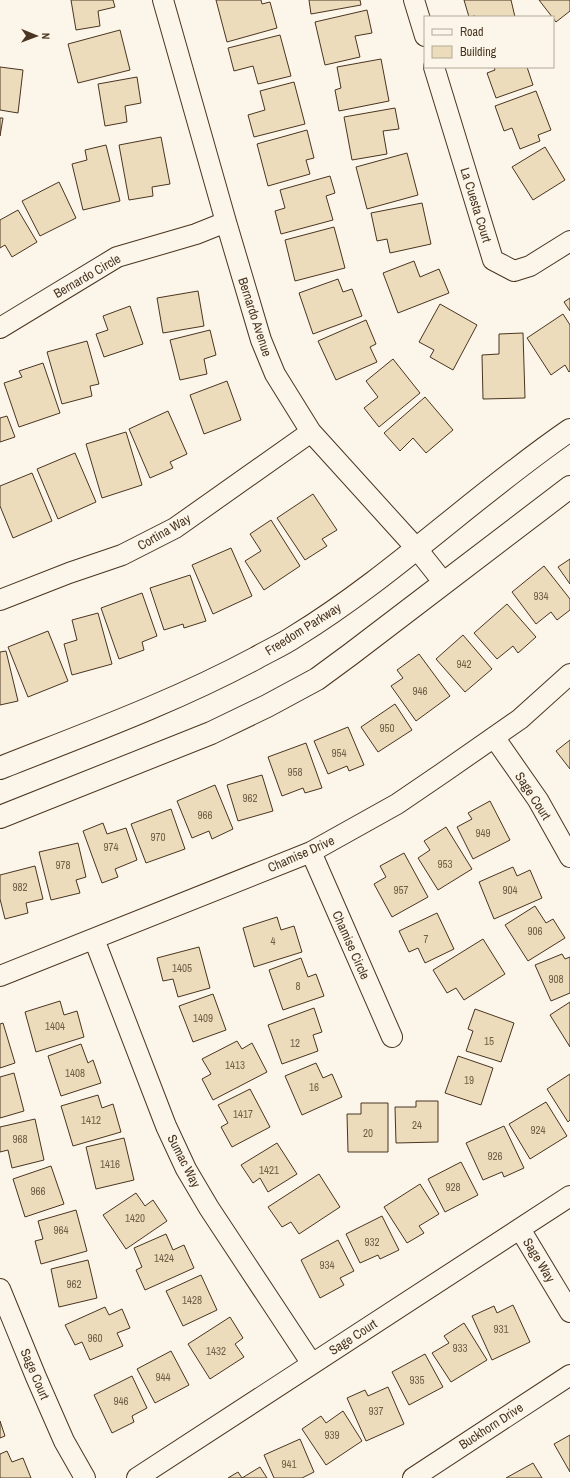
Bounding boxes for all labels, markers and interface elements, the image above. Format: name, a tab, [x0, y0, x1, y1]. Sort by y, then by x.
north arrow	[16, 16, 56, 56]
legend	[424, 16, 554, 68]
text: Road	[460, 24, 484, 40]
text: N	[39, 33, 53, 40]
text: Building	[460, 44, 497, 60]
street label: La Cuesta Court	[457, 165, 495, 245]
street label: Bernardo Circle	[50, 250, 124, 302]
street label: Bernardo Avenue	[234, 275, 276, 359]
street label: Cortina Way	[134, 510, 194, 554]
house number: 934	[533, 589, 549, 603]
street label: Freedom Parkway	[262, 599, 345, 659]
house number: 942	[456, 657, 472, 671]
house number: 946	[412, 684, 428, 698]
house number: 950	[379, 721, 395, 735]
house number: 954	[331, 746, 347, 760]
house number: 958	[287, 765, 303, 779]
street label: Sage Court	[511, 769, 555, 823]
house number: 962	[242, 791, 258, 805]
house number: 966	[197, 808, 213, 822]
house number: 949	[475, 826, 491, 840]
house number: 970	[150, 830, 166, 844]
street label: Chamise Drive	[265, 832, 337, 876]
house number: 974	[103, 840, 119, 854]
house number: 953	[437, 857, 453, 871]
house number: 978	[55, 858, 71, 872]
house number: 982	[12, 880, 28, 894]
house number: 957	[393, 883, 409, 897]
house number: 904	[502, 883, 518, 897]
street label: Chamise Circle	[328, 908, 374, 982]
house number: 906	[527, 924, 543, 938]
house number: 7	[423, 932, 429, 946]
house number: 4	[270, 934, 276, 948]
house number: 1405	[172, 961, 192, 975]
house number: 908	[548, 972, 564, 986]
house number: 8	[295, 979, 301, 993]
house number: 1409	[193, 1011, 213, 1025]
house number: 1404	[45, 1019, 65, 1033]
house number: 15	[484, 1034, 494, 1048]
house number: 12	[290, 1036, 300, 1050]
house number: 1413	[225, 1058, 245, 1072]
house number: 1408	[65, 1066, 85, 1080]
house number: 19	[464, 1073, 474, 1087]
house number: 16	[309, 1080, 319, 1094]
house number: 1417	[233, 1107, 253, 1121]
house number: 1412	[81, 1113, 101, 1127]
house number: 24	[412, 1118, 422, 1132]
house number: 924	[530, 1123, 546, 1137]
house number: 20	[363, 1126, 373, 1140]
house number: 968	[12, 1132, 28, 1146]
street label: Sumac Way	[163, 1132, 205, 1191]
house number: 926	[487, 1149, 503, 1163]
house number: 1416	[100, 1157, 120, 1171]
house number: 1421	[259, 1163, 279, 1177]
house number: 928	[445, 1180, 461, 1194]
house number: 966	[30, 1184, 46, 1198]
house number: 1420	[125, 1211, 145, 1225]
house number: 964	[53, 1223, 69, 1237]
house number: 932	[364, 1235, 380, 1249]
street label: Sage Way	[519, 1235, 559, 1286]
house number: 1424	[154, 1251, 174, 1265]
house number: 934	[319, 1258, 335, 1272]
house number: 962	[66, 1277, 82, 1291]
house number: 1428	[182, 1293, 202, 1307]
street label: Sage Court	[326, 1315, 380, 1359]
house number: 931	[493, 1322, 509, 1336]
house number: 960	[87, 1331, 103, 1345]
house number: 933	[452, 1341, 468, 1355]
house number: 1432	[206, 1344, 226, 1358]
street label: Sage Court	[17, 1346, 53, 1402]
house number: 944	[155, 1370, 171, 1384]
house number: 935	[409, 1373, 425, 1387]
house number: 946	[113, 1394, 129, 1408]
street label: Buckhorn Drive	[456, 1399, 526, 1453]
house number: 937	[368, 1404, 384, 1418]
house number: 939	[324, 1428, 340, 1442]
house number: 941	[281, 1457, 297, 1471]

